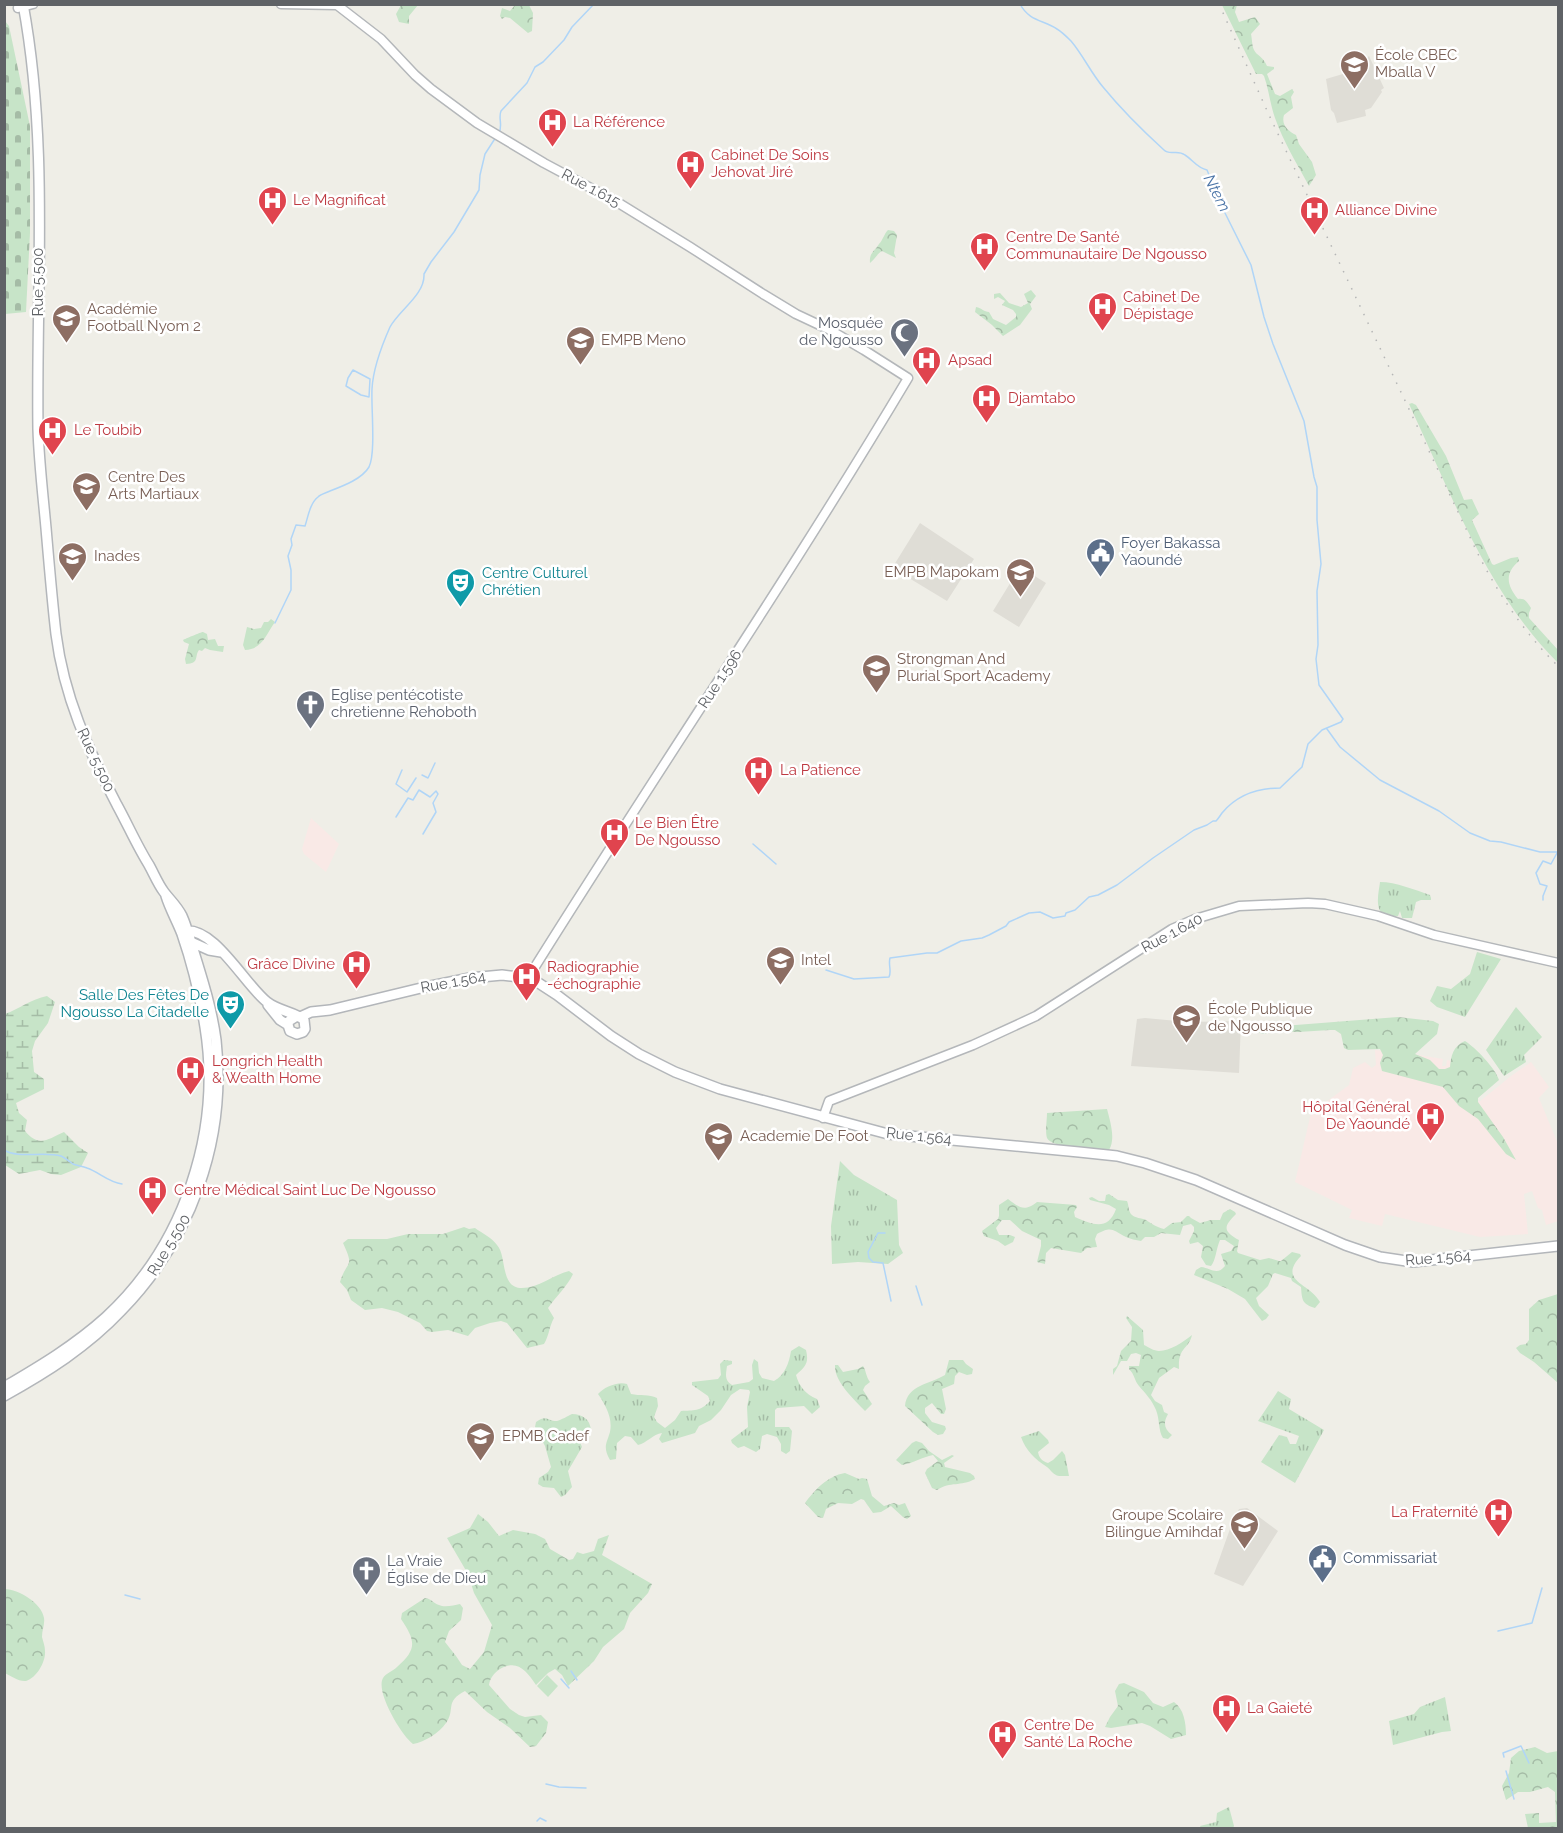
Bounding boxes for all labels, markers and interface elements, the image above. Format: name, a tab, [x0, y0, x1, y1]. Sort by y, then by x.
place label: École CBEC Mballa V	[1375, 46, 1457, 81]
school or university icon: École CBEC Mballa V	[1338, 48, 1370, 90]
hospital icon: La Référence	[536, 106, 568, 148]
place label: La Référence	[573, 113, 665, 131]
place label: Cabinet De Soins Jehovat Jiré	[711, 146, 829, 181]
hospital icon: Cabinet De Soins Jehovat Jiré	[674, 148, 706, 190]
street label: Rue 1.615	[558, 165, 624, 211]
water label: Ntem	[1200, 171, 1234, 215]
hospital icon: Le Magnificat	[256, 184, 288, 226]
place label: Le Magnificat	[293, 191, 386, 209]
hospital icon: Alliance Divine	[1298, 194, 1330, 236]
place label: Alliance Divine	[1335, 201, 1437, 219]
place label: Centre De Santé Communautaire De Ngousso	[1006, 228, 1207, 263]
hospital icon: Centre De Santé Communautaire De Ngousso	[969, 230, 1001, 272]
street label: Rue 5.500	[29, 248, 47, 316]
place label: Cabinet De Dépistage	[1123, 288, 1200, 323]
hospital icon: Cabinet De Dépistage	[1086, 290, 1118, 332]
place label: Académie Football Nyom 2	[87, 300, 201, 335]
school or university icon: Académie Football Nyom 2	[50, 302, 82, 344]
place label: Mosquée de Ngousso	[799, 314, 883, 349]
mosque icon: Mosquée de Ngousso	[888, 316, 920, 358]
school or university icon: EMPB Meno	[564, 324, 596, 366]
place label: EMPB Meno	[601, 331, 686, 349]
hospital icon: Apsad	[911, 344, 943, 386]
place label: Apsad	[948, 351, 992, 369]
hospital icon: Djamtabo	[971, 382, 1003, 424]
place label: Djamtabo	[1008, 389, 1075, 407]
hospital icon: Le Toubib	[37, 414, 69, 456]
place label: Le Toubib	[74, 421, 142, 439]
place label: Centre Des Arts Martiaux	[108, 468, 199, 503]
school or university icon: Centre Des Arts Martiaux	[71, 470, 103, 512]
place label: Foyer Bakassa Yaoundé	[1121, 534, 1220, 569]
public building icon: Foyer Bakassa Yaoundé	[1084, 536, 1116, 578]
school or university icon: Inades	[57, 540, 89, 582]
place label: Inades	[94, 547, 140, 565]
school or university icon: EMPB Mapokam	[1004, 556, 1036, 598]
place label: EMPB Mapokam	[884, 563, 999, 581]
place label: Centre Culturel Chrétien	[482, 564, 588, 599]
theatre icon: Centre Culturel Chrétien	[445, 566, 477, 608]
street label: Rue 1.596	[694, 646, 746, 712]
place label: Strongman And Plurial Sport Academy	[897, 650, 1051, 685]
school or university icon: Strongman And Plurial Sport Academy	[860, 652, 892, 694]
place label: Eglise pentécotiste chretienne Rehoboth	[331, 686, 477, 721]
church icon: Eglise pentécotiste chretienne Rehoboth	[294, 688, 326, 730]
street label: Rue 5.500	[73, 725, 119, 795]
hospital icon: La Patience	[743, 754, 775, 796]
place label: La Patience	[780, 761, 861, 779]
place label: Le Bien Être De Ngousso	[635, 814, 720, 849]
hospital icon: Le Bien Être De Ngousso	[598, 816, 630, 858]
street label: Rue 1.640	[1138, 909, 1206, 957]
school or university icon: Intel	[764, 944, 796, 986]
hospital icon: Grâce Divine	[340, 948, 372, 990]
place label: Intel	[801, 951, 832, 969]
place label: Grâce Divine	[247, 955, 335, 973]
place label: Radiographie -échographie	[547, 958, 641, 993]
hospital icon: Radiographie -échographie	[510, 960, 542, 1002]
street label: Rue 1.564	[419, 967, 487, 997]
place label: Salle Des Fêtes De Ngousso La Citadelle	[61, 986, 209, 1021]
theatre icon: Salle Des Fêtes De Ngousso La Citadelle	[214, 988, 246, 1030]
place label: École Publique de Ngousso	[1208, 1000, 1313, 1035]
school or university icon: École Publique de Ngousso	[1171, 1002, 1203, 1044]
place label: Longrich Health & Wealth Home	[212, 1052, 323, 1087]
hospital icon: Longrich Health & Wealth Home	[175, 1054, 207, 1096]
place label: Hôpital Général De Yaoundé	[1302, 1098, 1411, 1133]
hospital icon: Hôpital Général De Yaoundé	[1415, 1100, 1447, 1142]
school or university icon: Academie De Foot	[703, 1120, 735, 1162]
street label: Rue 1.564	[885, 1124, 953, 1148]
place label: Academie De Foot	[740, 1127, 869, 1145]
hospital icon: Centre Médical Saint Luc De Ngousso	[137, 1174, 169, 1216]
place label: Centre Médical Saint Luc De Ngousso	[174, 1181, 436, 1199]
street label: Rue 5.500	[144, 1211, 194, 1279]
street label: Rue 1.564	[1405, 1247, 1471, 1269]
school or university icon: EPMB Cadef	[465, 1420, 497, 1462]
place label: EPMB Cadef	[502, 1427, 590, 1445]
hospital icon: La Fraternité	[1483, 1496, 1515, 1538]
place label: La Fraternité	[1391, 1503, 1478, 1521]
place label: Groupe Scolaire Bilingue Amihdaf	[1105, 1506, 1224, 1541]
school or university icon: Groupe Scolaire Bilingue Amihdaf	[1228, 1508, 1260, 1550]
public building icon: Commissariat	[1306, 1542, 1338, 1584]
place label: Commissariat	[1343, 1549, 1437, 1567]
place label: La Vraie Église de Dieu	[387, 1552, 486, 1587]
church icon: La Vraie Église de Dieu	[350, 1554, 382, 1596]
hospital icon: La Gaieté	[1210, 1692, 1242, 1734]
place label: La Gaieté	[1247, 1699, 1313, 1717]
place label: Centre De Santé La Roche	[1024, 1716, 1133, 1751]
hospital icon: Centre De Santé La Roche	[987, 1718, 1019, 1760]

